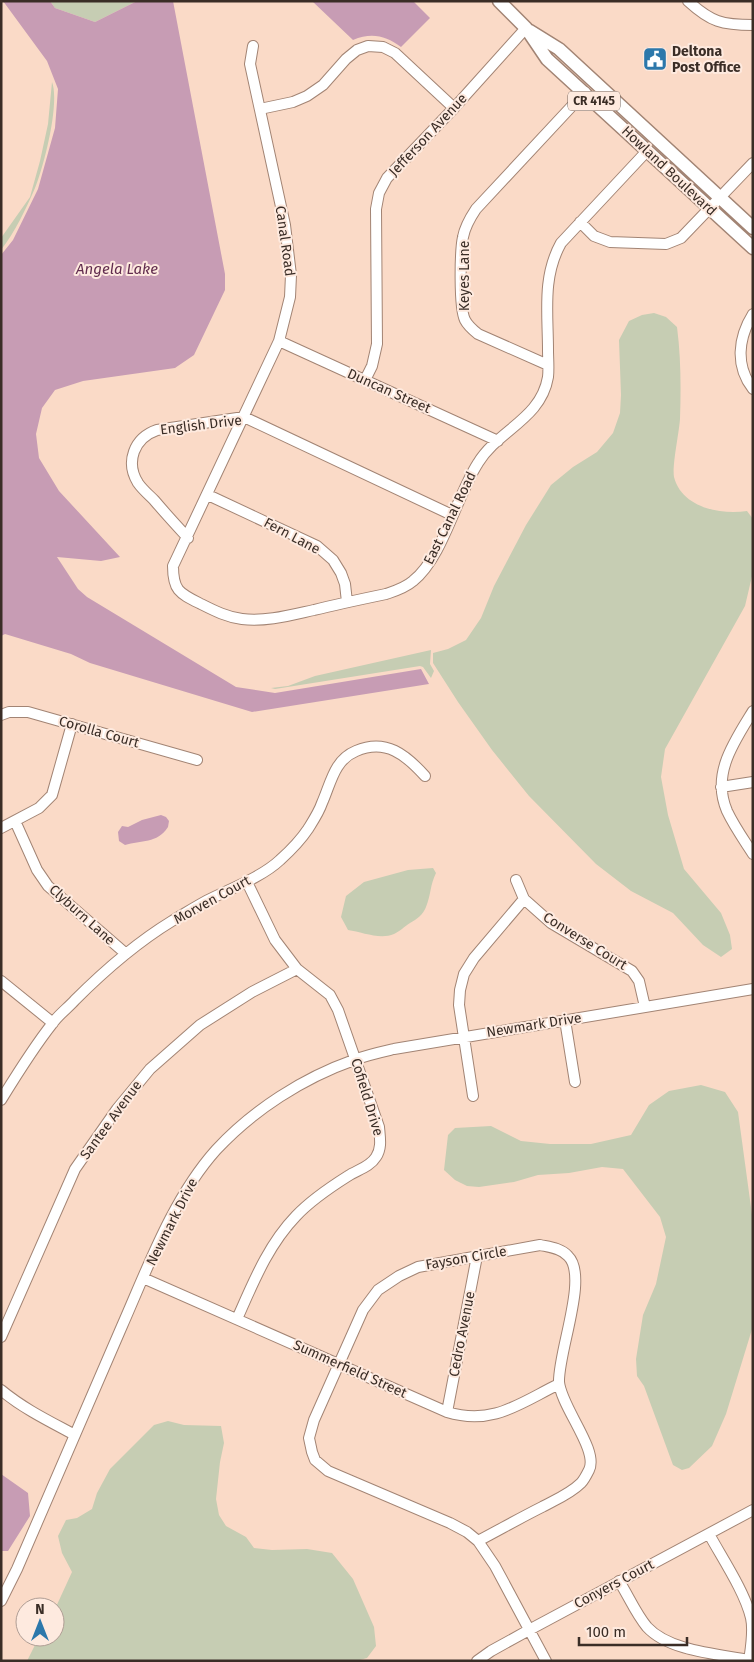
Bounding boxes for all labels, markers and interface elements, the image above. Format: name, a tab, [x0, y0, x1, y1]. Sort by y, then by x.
place label: Deltona Post Office	[672, 43, 741, 76]
public building icon: Deltona Post Office	[642, 46, 668, 72]
street label: Jefferson Avenue	[385, 90, 471, 180]
road number: CR 4145	[568, 92, 620, 110]
street label: Howland Boulevard	[618, 123, 720, 219]
street label: Canal Road	[272, 205, 298, 277]
street label: Keyes Lane	[456, 241, 473, 311]
water label: Angela Lake	[75, 260, 158, 278]
street label: Duncan Street	[345, 365, 434, 417]
street label: English Drive	[159, 412, 243, 438]
street label: East Canal Road	[420, 469, 480, 567]
street label: Fern Lane	[261, 514, 323, 558]
street label: Corolla Court	[57, 712, 142, 752]
street label: Morven Court	[171, 871, 254, 928]
street label: Clyburn Lane	[46, 881, 118, 949]
street label: Converse Court	[540, 908, 631, 974]
street label: Newmark Drive	[485, 1009, 583, 1041]
street label: Cofield Drive	[347, 1056, 387, 1138]
street label: Santee Avenue	[77, 1077, 145, 1163]
street label: Newmark Drive	[143, 1175, 201, 1269]
street label: Fayson Circle	[424, 1243, 508, 1273]
street label: Cedro Avenue	[445, 1290, 479, 1378]
street label: Summerfield Street	[291, 1336, 410, 1402]
street label: Conyers Court	[571, 1555, 658, 1612]
north arrow	[15, 1597, 65, 1647]
text: N	[35, 1601, 45, 1618]
scale bar	[579, 1614, 686, 1646]
text: 100 m	[586, 1623, 626, 1641]

